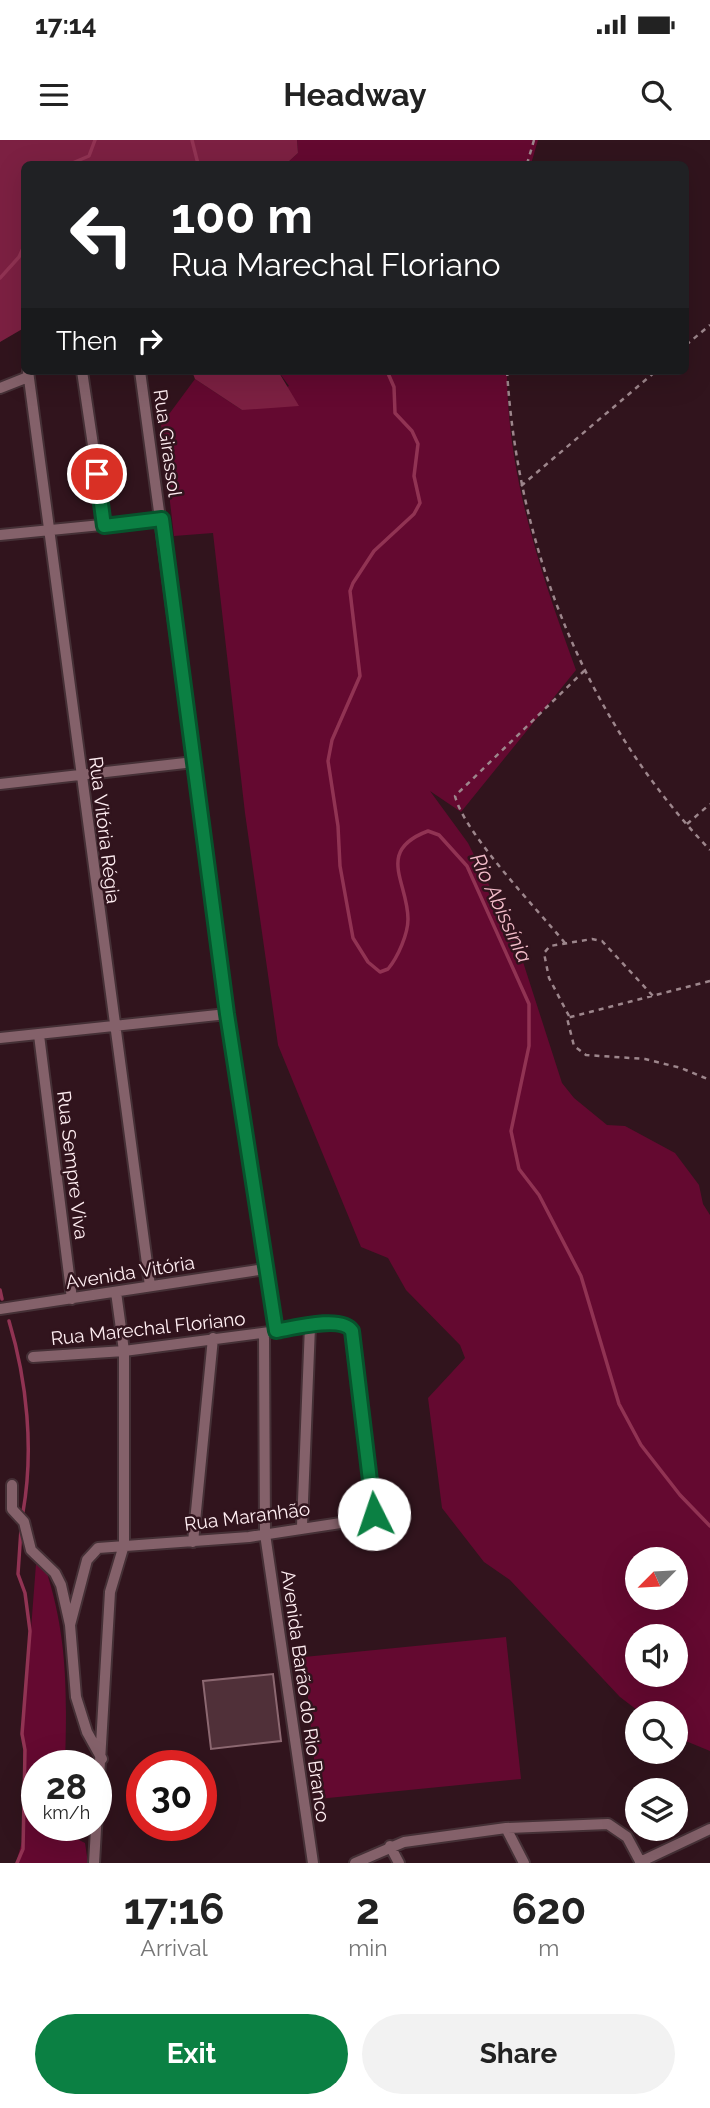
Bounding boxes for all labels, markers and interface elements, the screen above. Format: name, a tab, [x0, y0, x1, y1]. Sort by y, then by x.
text: 17:14	[35, 10, 97, 40]
icon: menu	[35, 76, 73, 114]
text: Headway	[283, 76, 427, 113]
icon: search	[637, 76, 675, 114]
text: 100 m	[171, 187, 313, 244]
icon: left	[56, 189, 147, 280]
text: Rua Marechal Floriano	[171, 246, 501, 283]
icon: right	[131, 322, 169, 360]
text: Then	[56, 326, 117, 356]
street label: Rua Girassol	[150, 388, 187, 499]
pin	[67, 444, 127, 504]
icon: arrive	[78, 455, 116, 493]
street label: Rua Vitória Régia	[85, 755, 125, 905]
water label: Rio Abissínia	[465, 849, 538, 966]
street label: Rua Sempre Viva	[53, 1089, 93, 1241]
street label: Avenida Vitória	[64, 1251, 196, 1293]
street label: Rua Marechal Floriano	[50, 1307, 246, 1349]
position arrow	[337, 1477, 411, 1551]
street label: Rua Maranhão	[183, 1497, 311, 1535]
north arrow	[625, 1547, 688, 1610]
map controls	[625, 1547, 688, 1841]
street label: Avenida Barão do Rio Branco	[277, 1568, 335, 1824]
button: sound	[625, 1624, 688, 1687]
button: search	[625, 1701, 688, 1764]
speed limit sign: 30	[126, 1750, 217, 1841]
text: 28	[46, 1766, 87, 1807]
button: layers	[625, 1778, 688, 1841]
text: km/h	[43, 1802, 90, 1823]
text: 17:16	[124, 1885, 225, 1934]
text: 2	[356, 1885, 380, 1934]
text: 620	[511, 1885, 586, 1934]
text: Arrival	[140, 1934, 208, 1961]
text: min	[348, 1934, 388, 1961]
text: m	[538, 1934, 559, 1961]
button: Exit	[35, 2014, 348, 2094]
button: Share	[362, 2014, 675, 2094]

